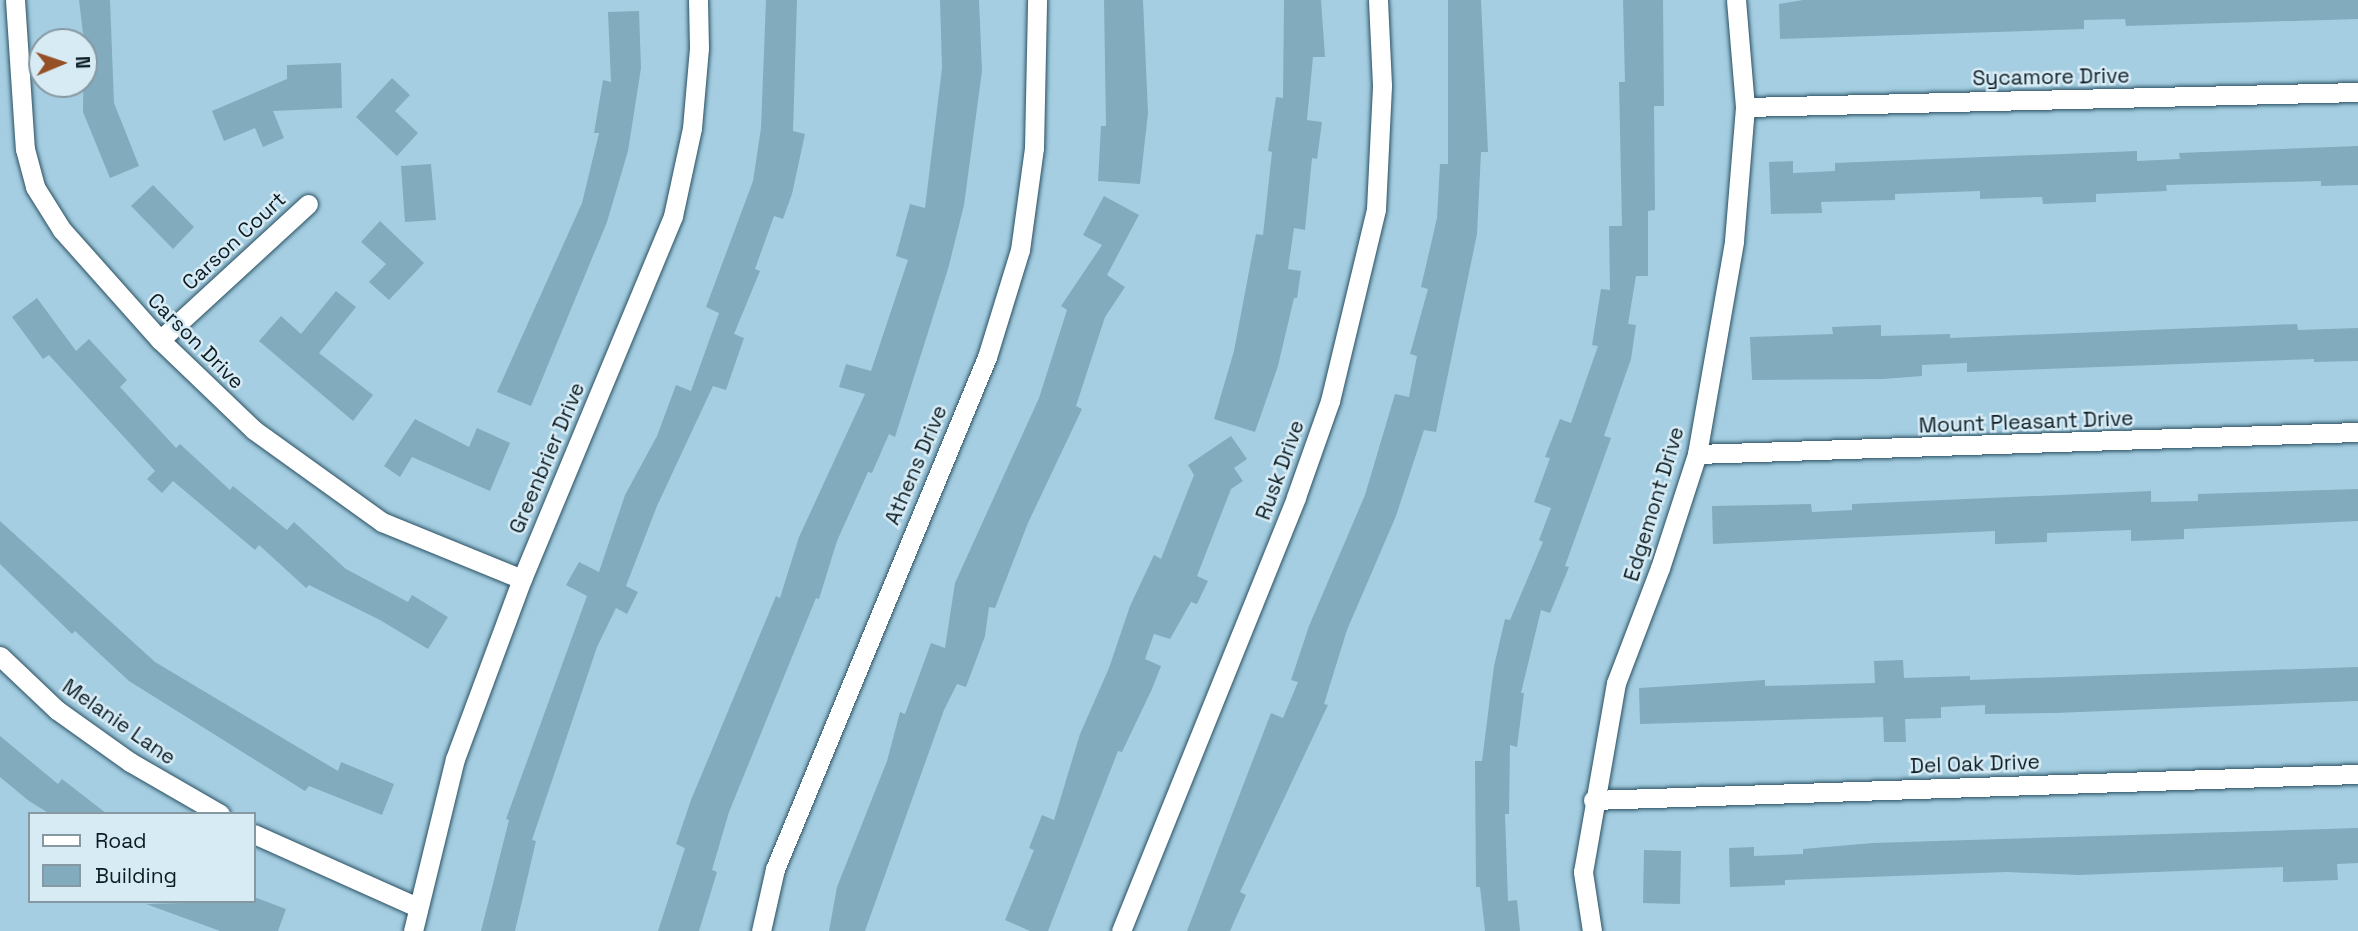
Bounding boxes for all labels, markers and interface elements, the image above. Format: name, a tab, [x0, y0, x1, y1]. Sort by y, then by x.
north arrow	[28, 28, 98, 98]
text: N	[70, 56, 95, 69]
street label: Sycamore Drive	[1972, 63, 2130, 91]
street label: Carson Court	[177, 187, 291, 295]
street label: Carson Drive	[143, 288, 249, 394]
street label: Greenbrier Drive	[504, 379, 590, 537]
street label: Athens Drive	[880, 401, 952, 529]
street label: Mount Pleasant Drive	[1918, 406, 2134, 438]
street label: Rusk Drive	[1250, 417, 1310, 523]
street label: Edgemont Drive	[1619, 424, 1689, 584]
street label: Melanie Lane	[58, 674, 180, 770]
street label: Del Oak Drive	[1910, 749, 2040, 779]
legend	[28, 812, 256, 903]
text: Road	[95, 827, 147, 854]
text: Building	[95, 862, 177, 889]

